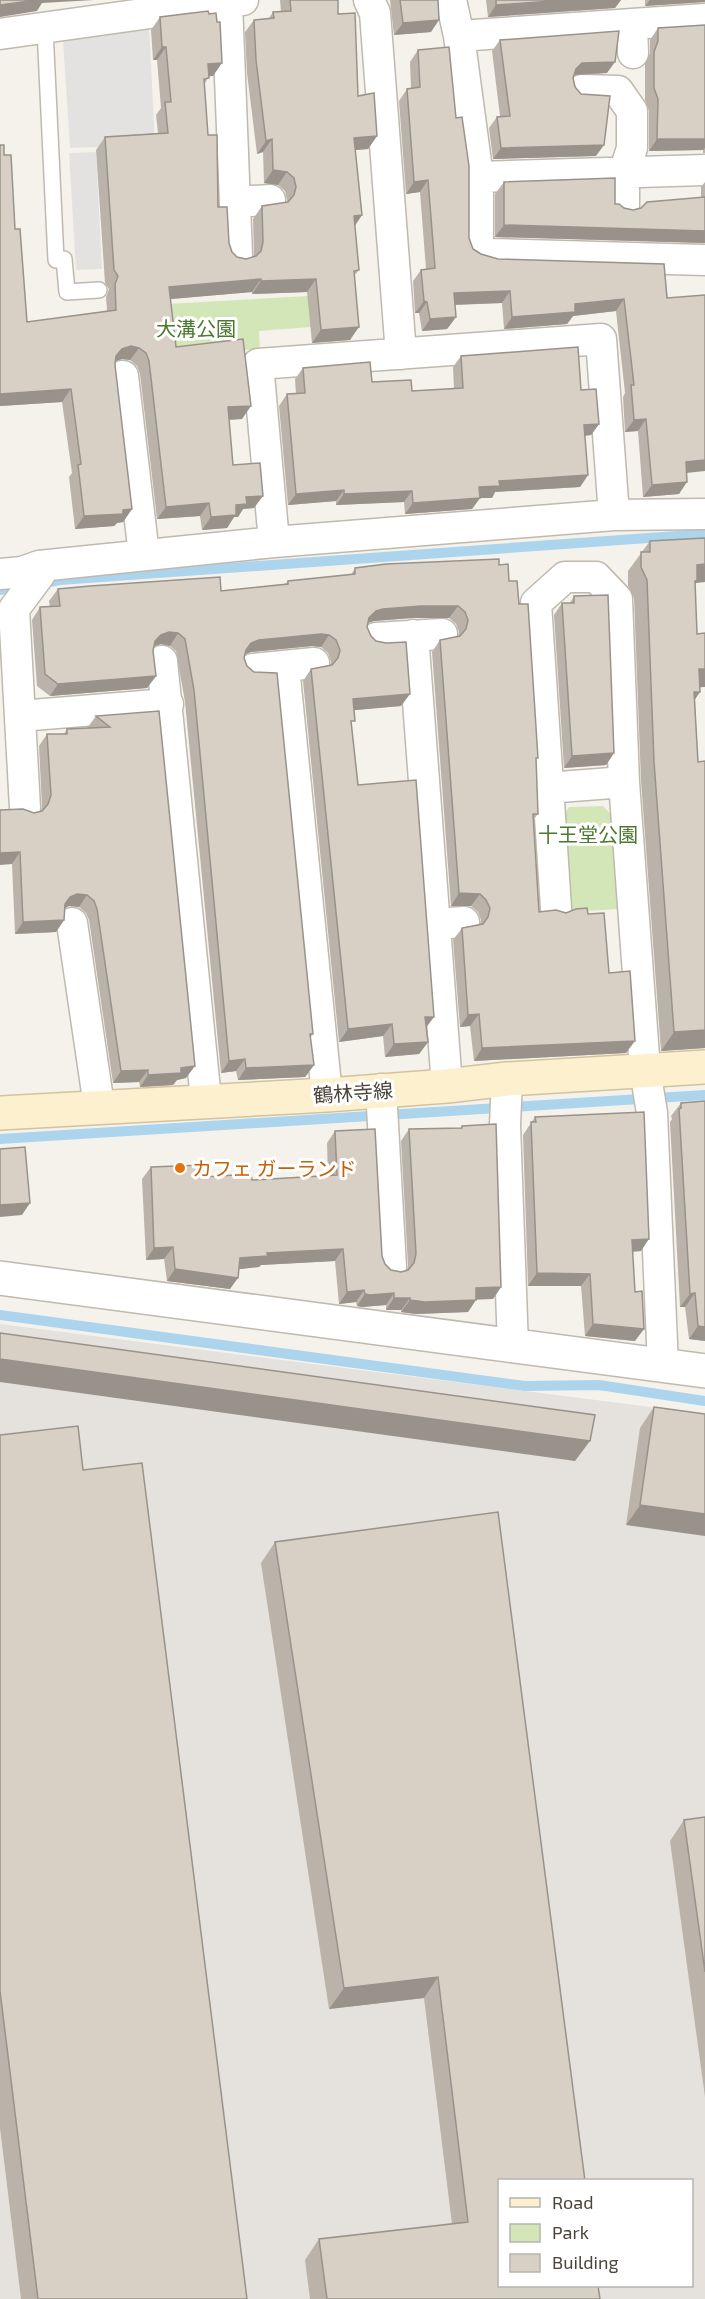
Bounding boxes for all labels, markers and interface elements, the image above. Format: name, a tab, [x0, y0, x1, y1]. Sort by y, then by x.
park label: 大溝公園	[156, 316, 236, 340]
park label: 十王堂公園	[538, 822, 638, 846]
street label: 鶴林寺線	[312, 1077, 394, 1107]
place label: カフェ ガーランド	[192, 1156, 356, 1180]
marker: カフェ ガーランド	[173, 1161, 187, 1175]
legend	[498, 2179, 693, 2287]
text: Road	[552, 2191, 593, 2213]
text: Park	[552, 2221, 589, 2243]
text: Building	[552, 2251, 619, 2273]

